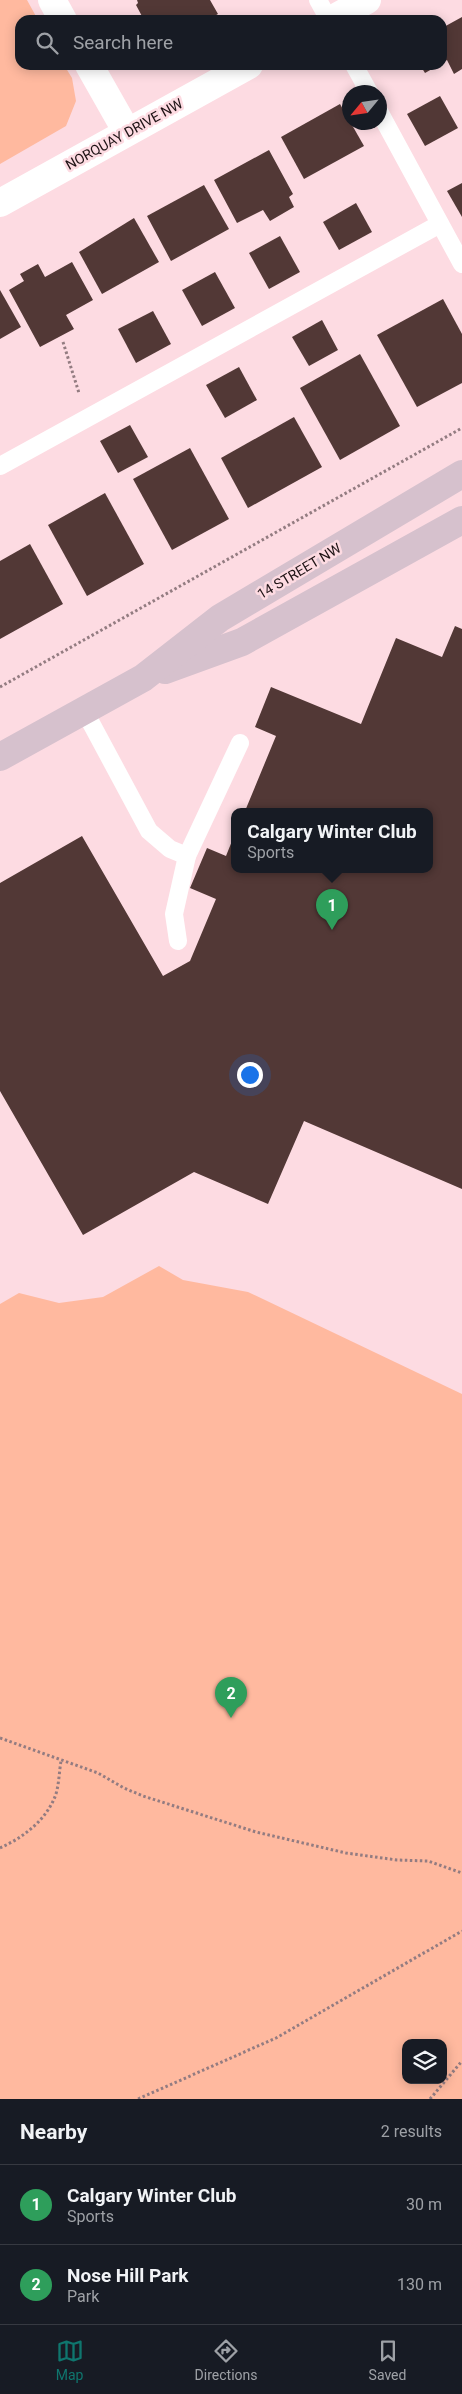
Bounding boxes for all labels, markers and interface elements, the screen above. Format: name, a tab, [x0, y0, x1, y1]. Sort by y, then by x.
search box	[15, 15, 447, 70]
icon: search	[33, 29, 61, 57]
text: Search here	[73, 31, 173, 54]
north arrow	[342, 85, 387, 130]
street label: NORQUAY DRIVE NW	[63, 95, 186, 173]
street label: 14 STREET NW	[254, 540, 344, 602]
popup	[231, 808, 433, 873]
text: Calgary Winter Club	[247, 820, 417, 843]
text: Sports	[247, 843, 294, 862]
pin: 1	[316, 889, 348, 930]
your location	[237, 1062, 263, 1088]
pin: 2	[215, 1677, 247, 1718]
map controls	[402, 2039, 447, 2084]
button: layers	[402, 2039, 447, 2084]
text: Nearby	[20, 2120, 87, 2144]
text: 2 results	[381, 2122, 442, 2141]
text: Calgary Winter Club	[67, 2184, 237, 2207]
text: 1	[31, 2195, 41, 2214]
text: 30 m	[406, 2195, 442, 2214]
text: Sports	[67, 2207, 114, 2226]
text: Nose Hill Park	[67, 2264, 189, 2287]
text: 2	[31, 2275, 41, 2294]
text: 130 m	[397, 2275, 442, 2294]
text: Park	[67, 2287, 99, 2306]
tab: Map	[56, 2337, 84, 2383]
tab: Directions	[195, 2337, 258, 2383]
tab: Saved	[369, 2337, 406, 2383]

